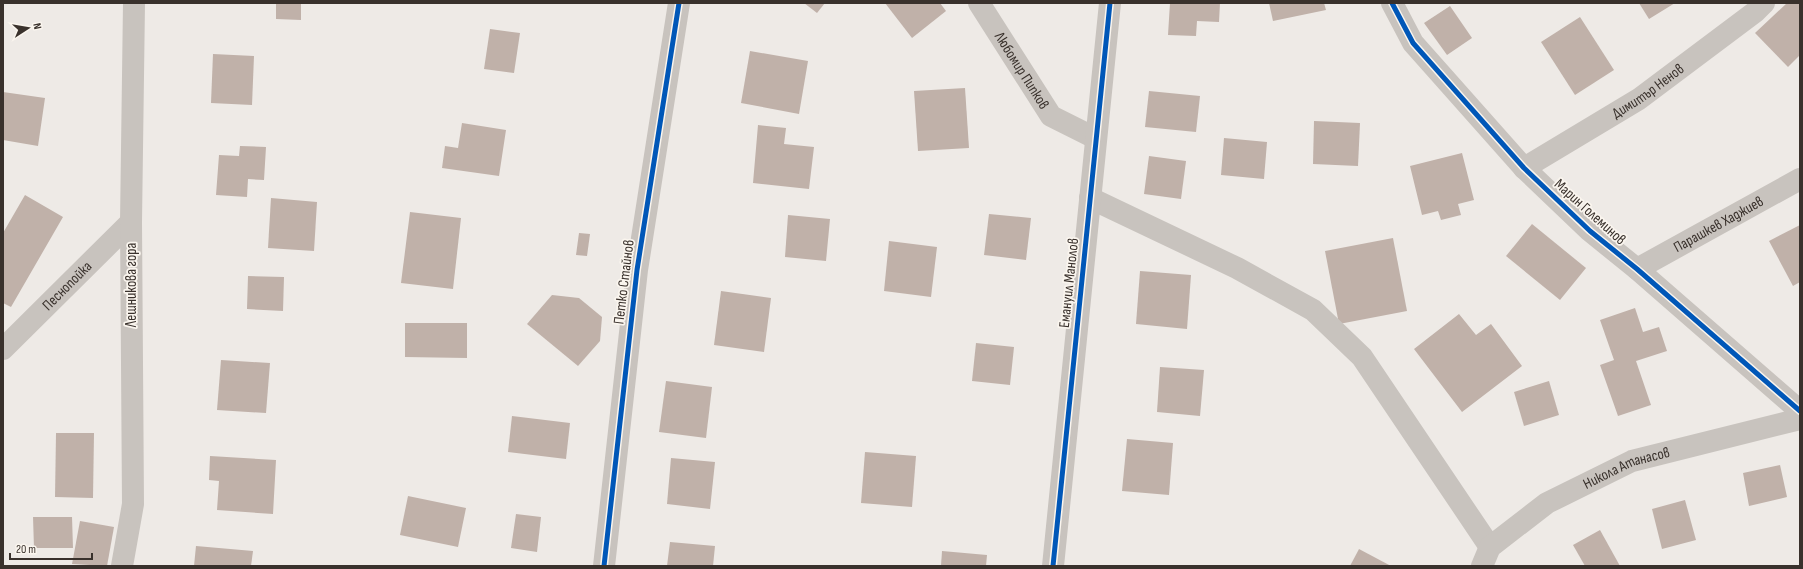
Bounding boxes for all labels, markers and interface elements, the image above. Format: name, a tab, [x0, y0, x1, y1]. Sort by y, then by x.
north arrow	[8, 8, 48, 48]
text: N	[30, 22, 44, 30]
street label: Любомир Пипков	[990, 27, 1054, 113]
street label: Димитър Ненов	[1608, 59, 1688, 123]
street label: Марин Големинов	[1550, 175, 1630, 249]
street label: Парашкев Хаджиев	[1670, 192, 1767, 257]
street label: Емануил Манолов	[1055, 237, 1083, 329]
street label: Петко Стайнов	[609, 239, 639, 325]
street label: Лешникова гора	[122, 243, 141, 328]
street label: Песнопойка	[38, 257, 96, 314]
street label: Никола Атанасов	[1580, 442, 1672, 493]
scale bar	[10, 535, 92, 561]
text: 20 m	[16, 542, 36, 557]

